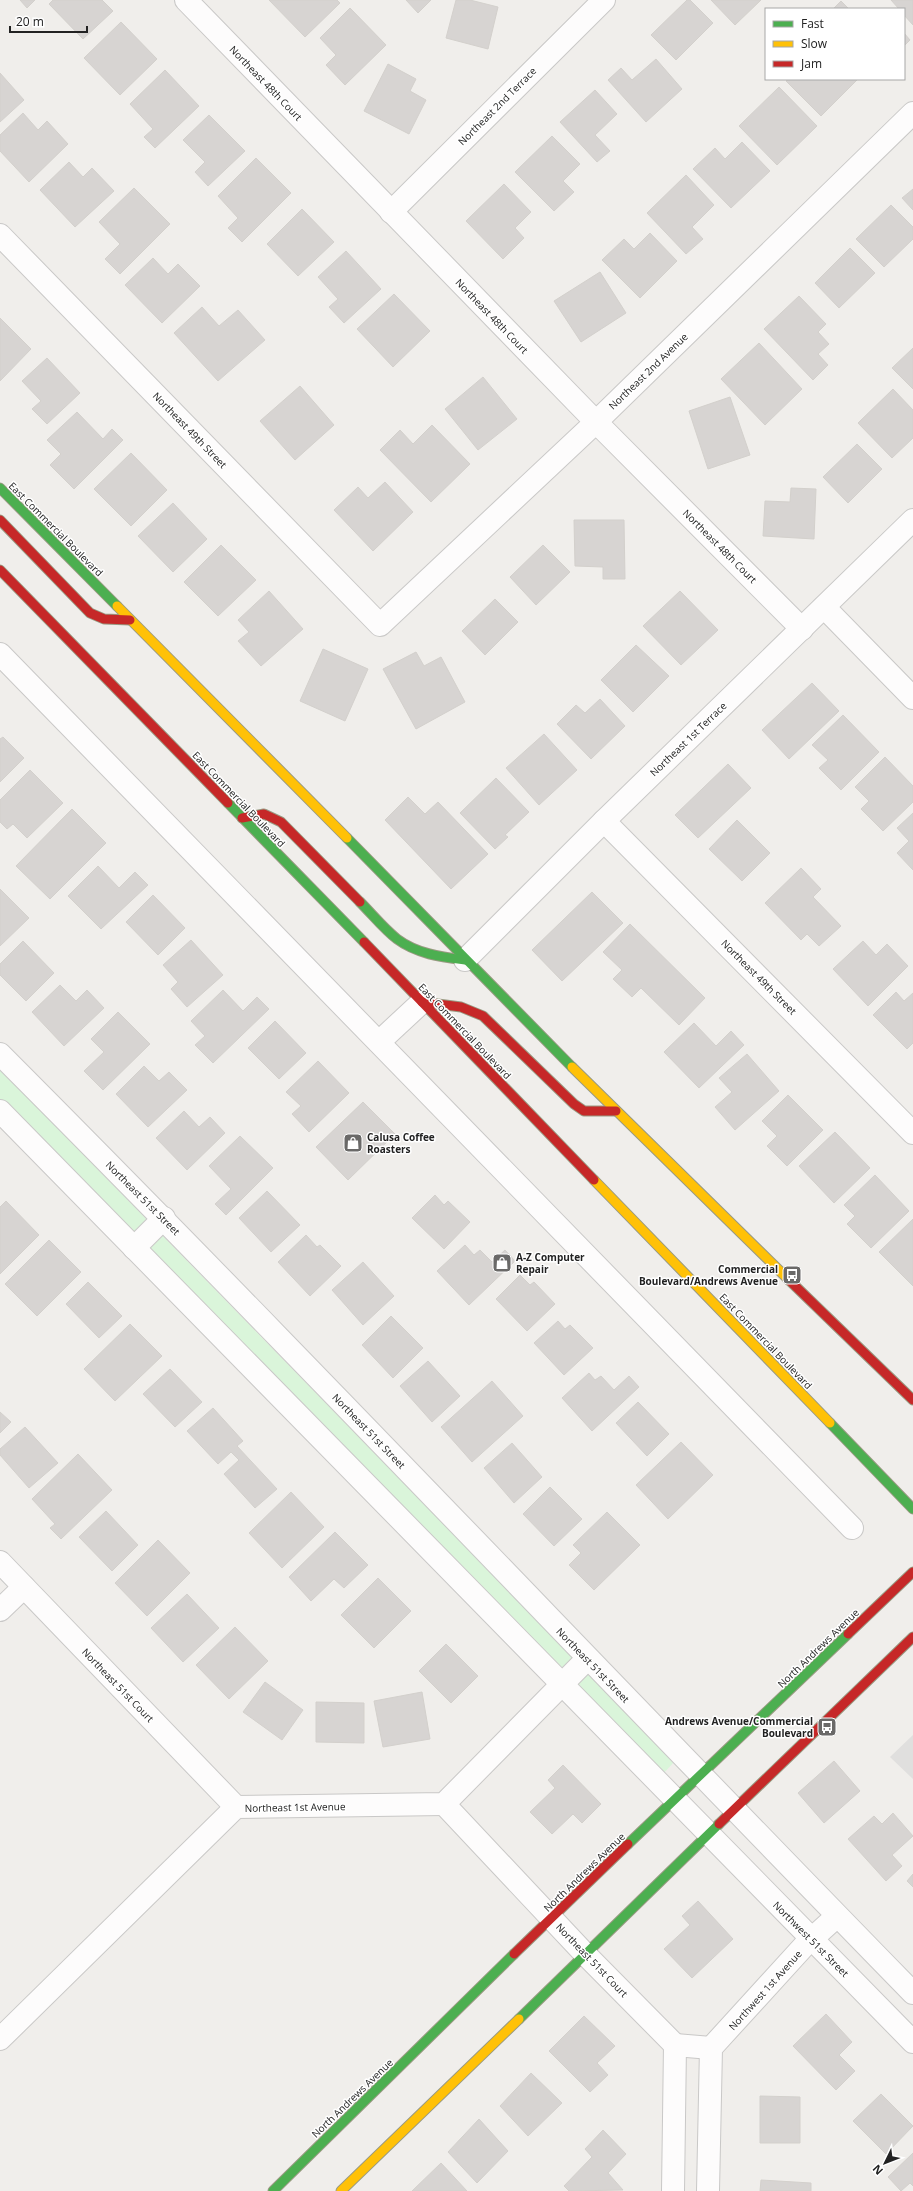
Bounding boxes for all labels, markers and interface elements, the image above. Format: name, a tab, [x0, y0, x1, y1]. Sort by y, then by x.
scale bar	[10, 8, 87, 34]
legend	[765, 8, 905, 80]
text: 20 m	[16, 13, 44, 30]
text: Fast	[801, 15, 824, 32]
text: Slow	[801, 35, 828, 52]
street label: Northeast 48th Court	[226, 42, 306, 124]
text: Jam	[800, 55, 822, 72]
street label: Northeast 2nd Terrace	[455, 64, 539, 148]
street label: Northeast 48th Court	[452, 275, 532, 357]
street label: Northeast 2nd Avenue	[605, 329, 691, 412]
street label: Northeast 49th Street	[150, 389, 230, 472]
street label: East Commercial Boulevard	[6, 479, 106, 579]
street label: Northeast 48th Court	[680, 506, 760, 586]
street label: Northeast 1st Terrace	[647, 699, 730, 779]
street label: East Commercial Boulevard	[189, 748, 289, 850]
street label: Northeast 49th Street	[718, 936, 800, 1018]
street label: East Commercial Boulevard	[415, 980, 515, 1082]
place label: Calusa Coffee Roasters	[367, 1130, 435, 1156]
shop icon: Calusa Coffee Roasters	[342, 1132, 364, 1154]
street label: Northeast 51st Street	[103, 1158, 184, 1239]
place label: A-Z Computer Repair	[516, 1250, 585, 1276]
shop icon: A-Z Computer Repair	[491, 1252, 513, 1274]
place label: Commercial Boulevard/Andrews Avenue	[639, 1262, 778, 1288]
bus stop icon: Commercial Boulevard/Andrews Avenue	[781, 1264, 803, 1286]
street label: East Commercial Boulevard	[716, 1290, 816, 1392]
street label: Northeast 51st Street	[329, 1390, 409, 1472]
street label: North Andrews Avenue	[774, 1605, 862, 1691]
street label: Northeast 51st Street	[553, 1624, 633, 1706]
street label: Northeast 51st Court	[79, 1645, 157, 1725]
place label: Andrews Avenue/Commercial Boulevard	[665, 1714, 813, 1740]
bus stop icon: Andrews Avenue/Commercial Boulevard	[816, 1716, 838, 1738]
street label: Northeast 1st Avenue	[244, 1799, 346, 1815]
street label: North Andrews Avenue	[540, 1829, 628, 1915]
street label: Northwest 51st Street	[770, 1898, 852, 1980]
street label: Northeast 51st Court	[553, 1920, 631, 2000]
street label: Northwest 1st Avenue	[725, 1947, 805, 2033]
street label: North Andrews Avenue	[308, 2055, 396, 2141]
north arrow	[865, 2143, 905, 2183]
text: N	[869, 2162, 886, 2179]

